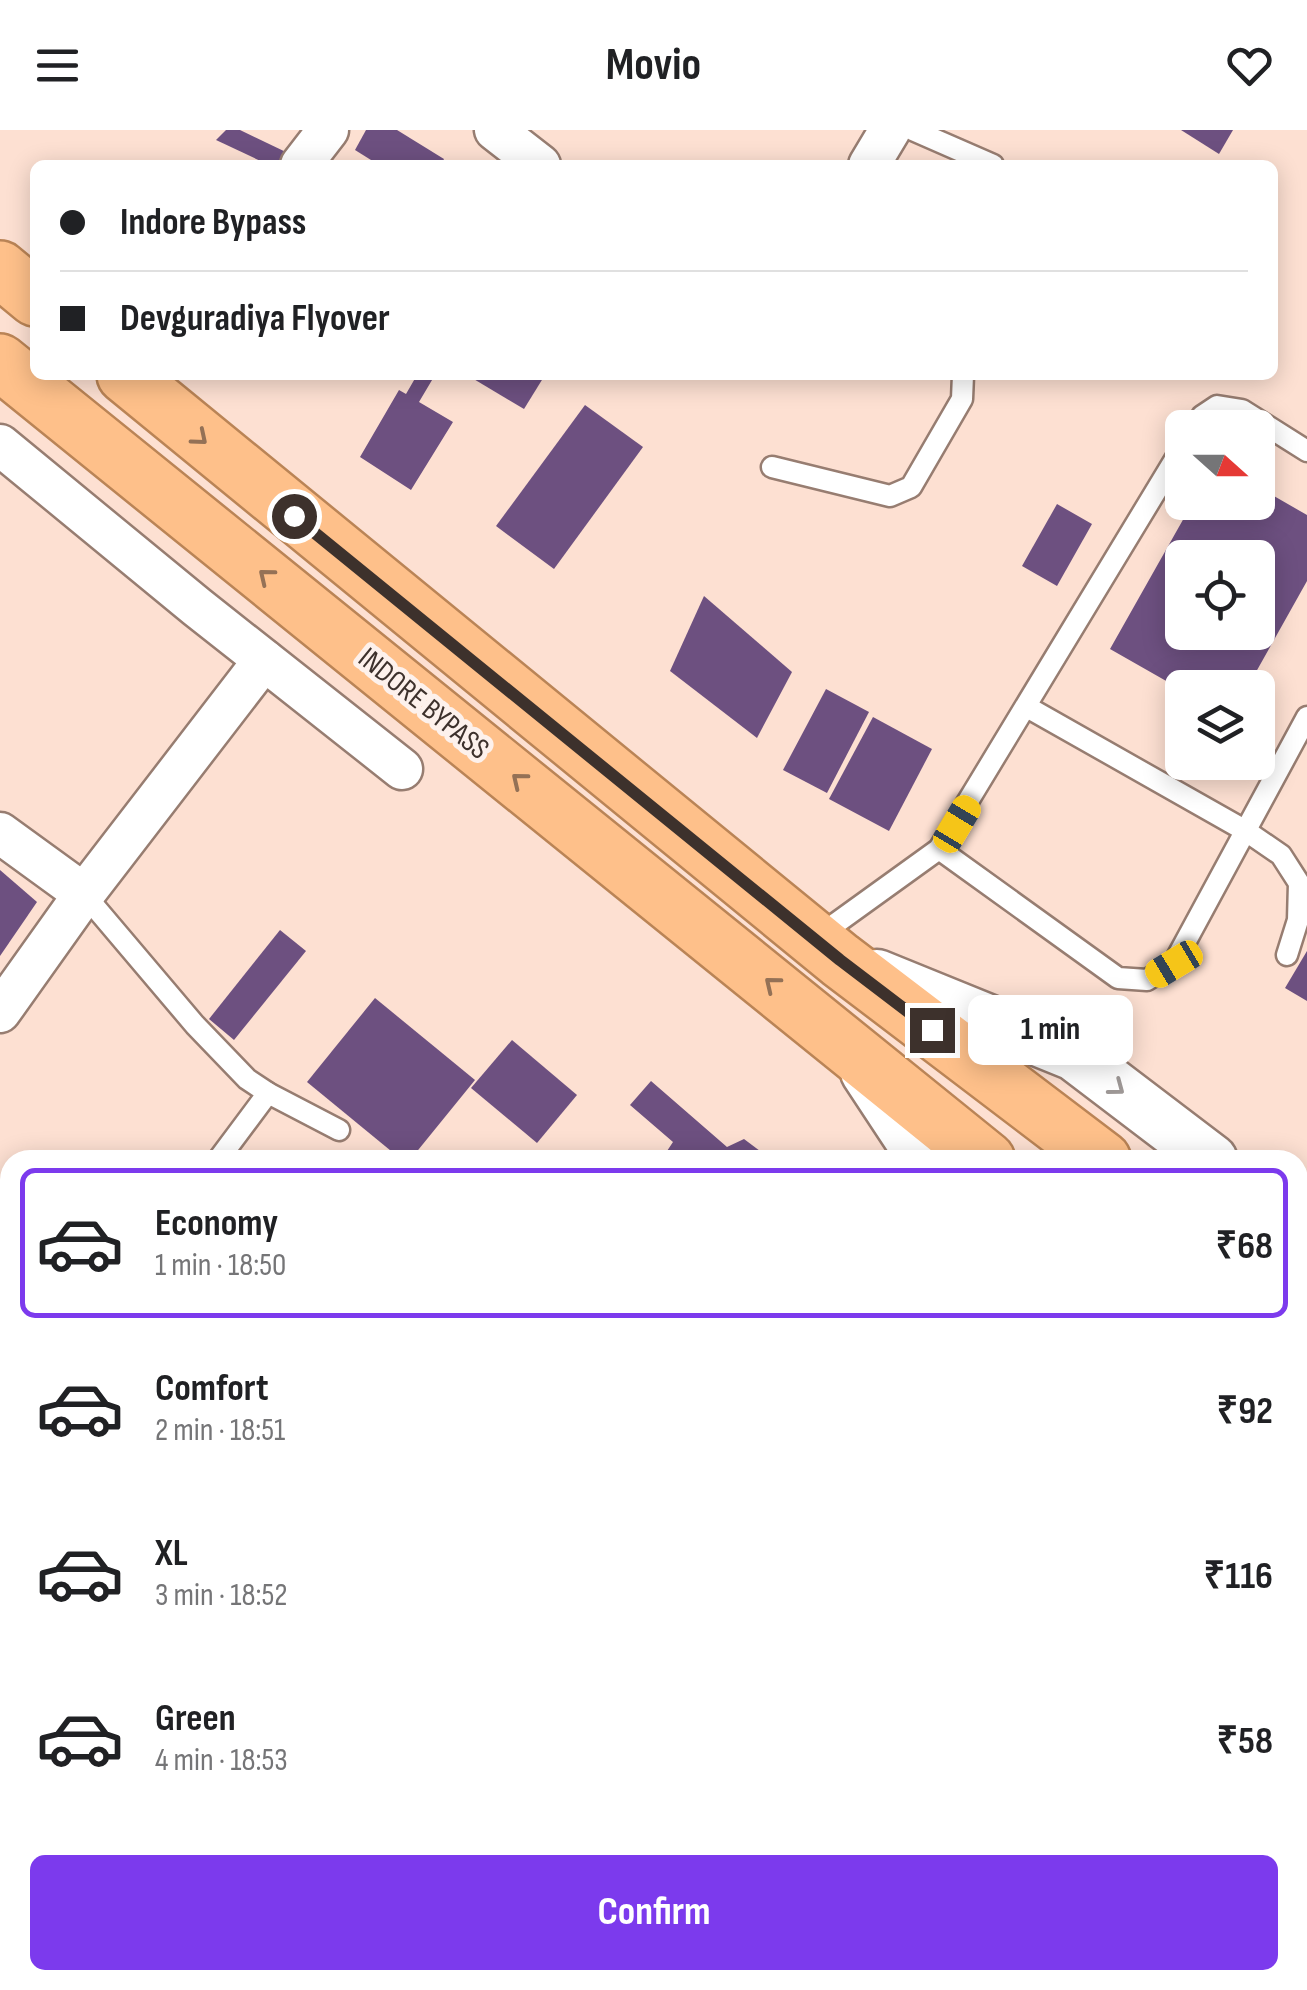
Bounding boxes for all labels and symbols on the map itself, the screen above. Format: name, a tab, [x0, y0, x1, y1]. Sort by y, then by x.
north arrow	[1165, 410, 1275, 520]
one-way arrow	[189, 426, 207, 444]
route start	[272, 494, 317, 539]
one-way arrow	[259, 570, 277, 588]
street label: INDORE BYPASS	[351, 640, 496, 767]
one-way arrow	[513, 774, 531, 792]
car	[929, 791, 985, 857]
car	[1141, 936, 1207, 992]
one-way arrow	[766, 978, 784, 996]
callout: 1 min	[967, 995, 1132, 1065]
route end	[910, 1008, 955, 1053]
one-way arrow	[1106, 1077, 1124, 1094]

